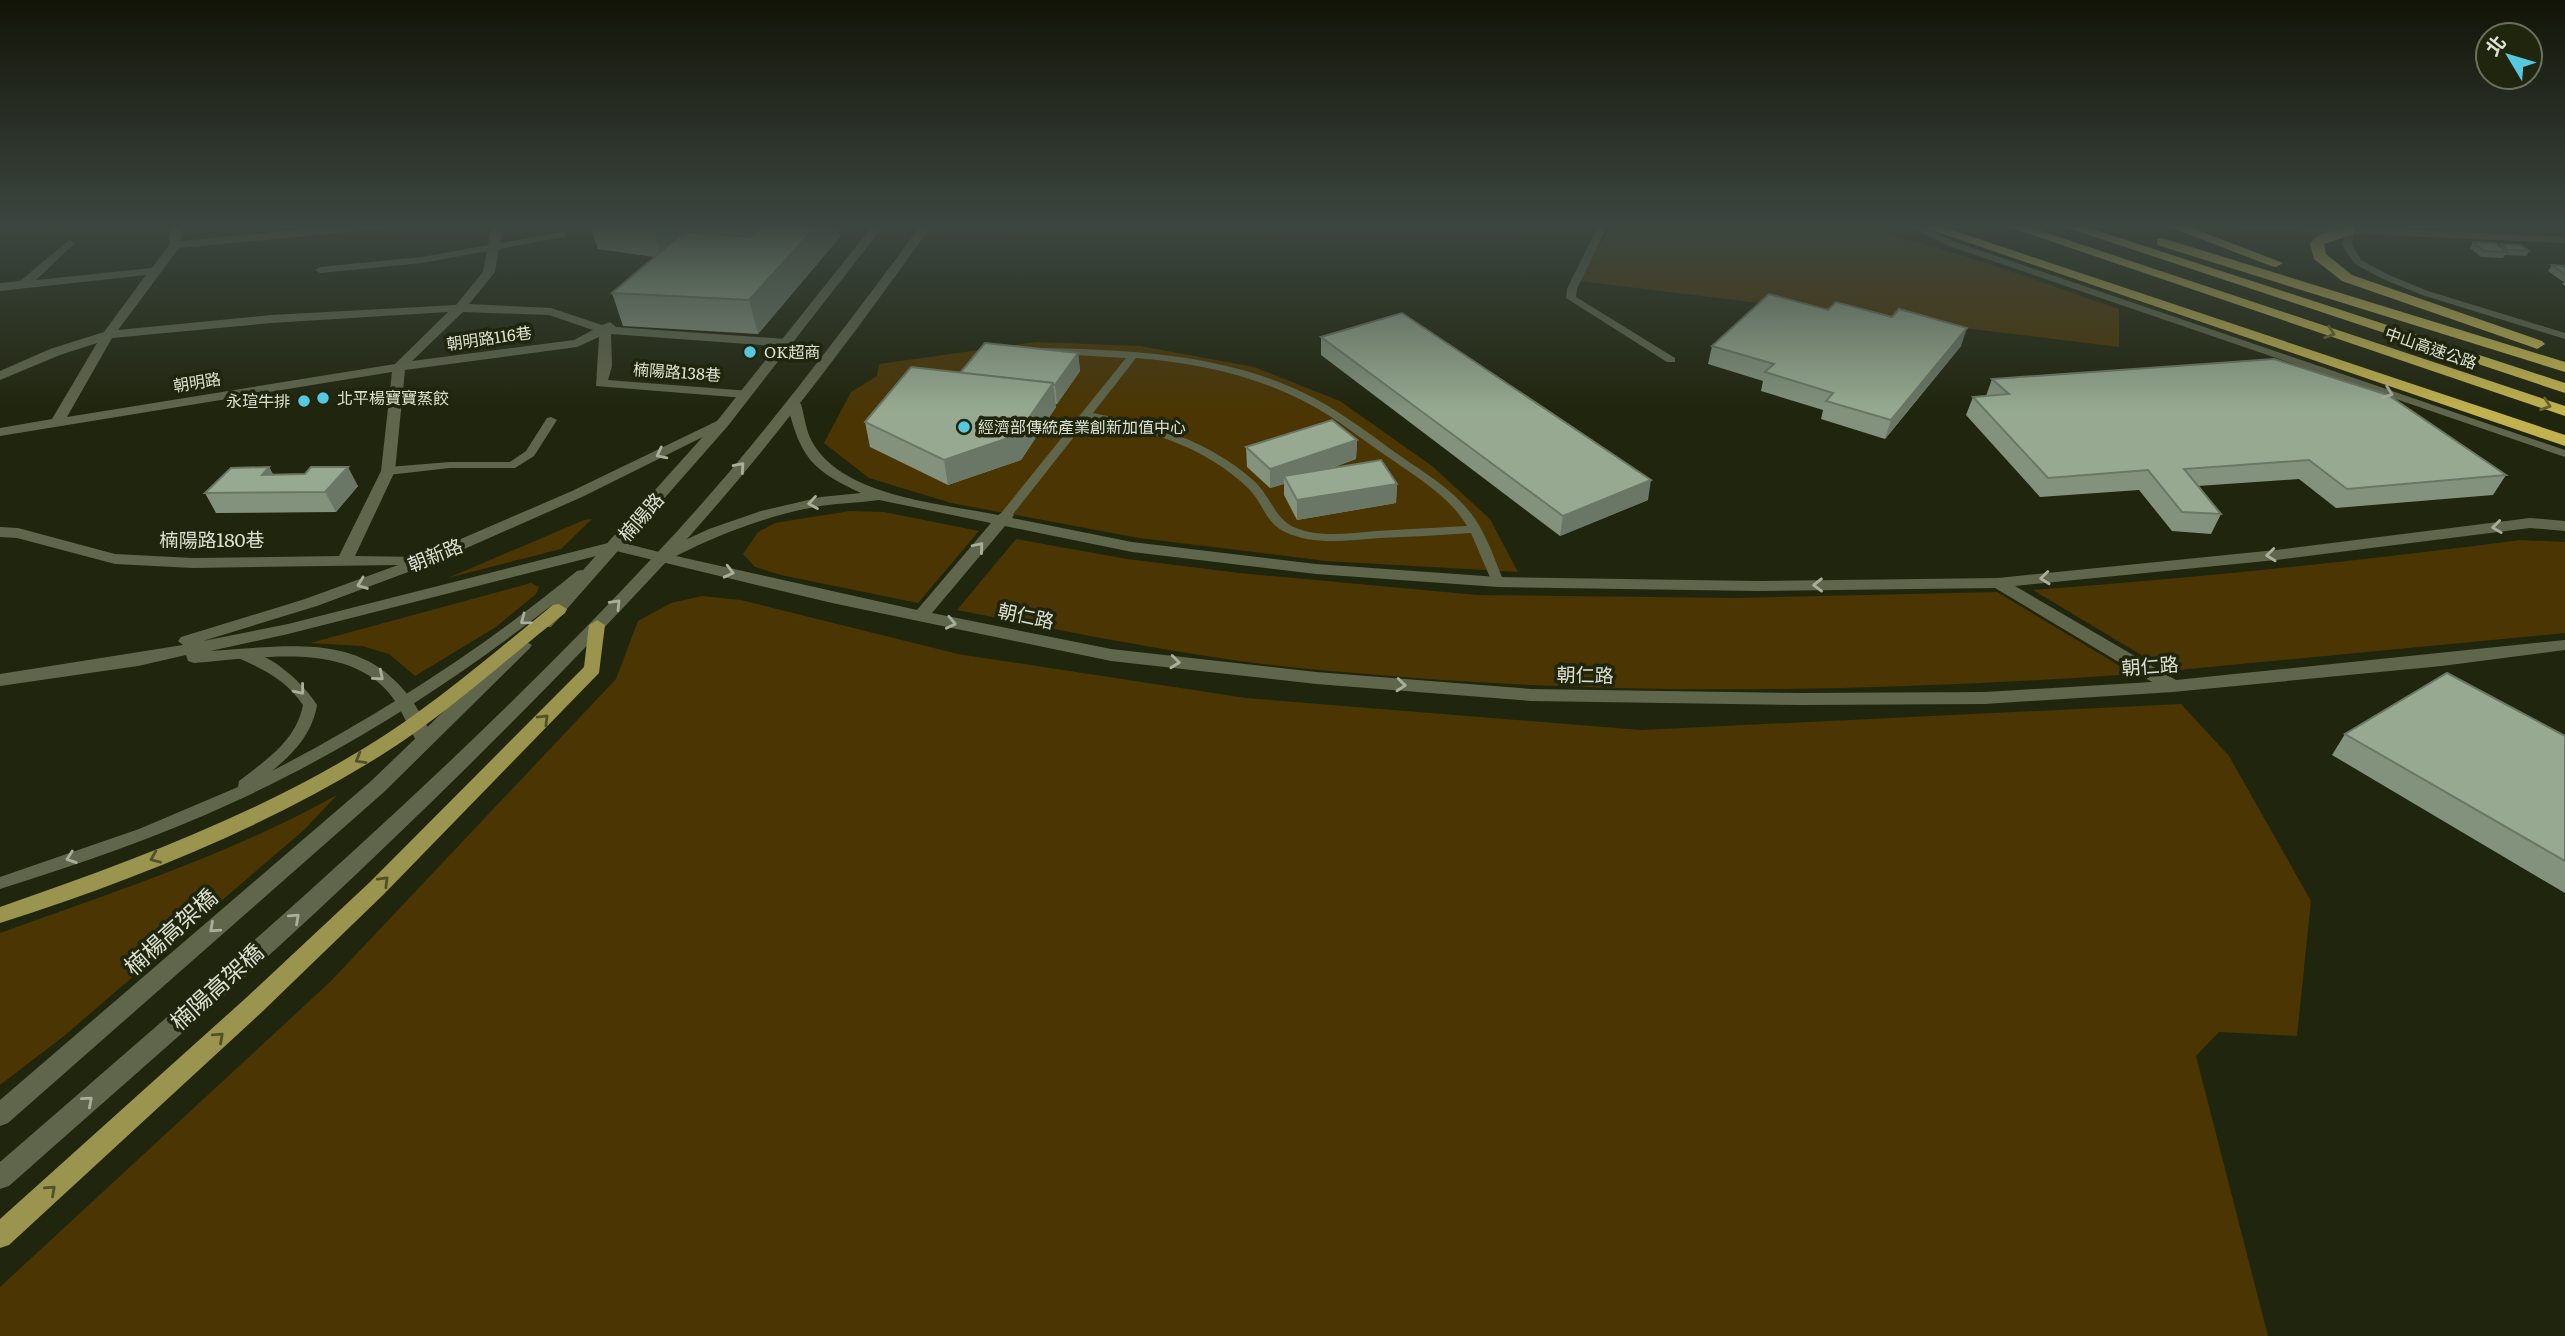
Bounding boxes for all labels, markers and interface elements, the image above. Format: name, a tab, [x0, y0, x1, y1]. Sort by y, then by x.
north arrow	[2474, 21, 2544, 91]
text: 北	[2478, 29, 2512, 61]
street label: 朝明路116巷	[445, 319, 533, 355]
street label: 中山高速公路	[2382, 320, 2481, 374]
one-way arrow	[2323, 325, 2336, 339]
place label: OK超商	[764, 339, 820, 363]
marker: OK超商	[742, 344, 758, 360]
street label: 楠陽路138巷	[632, 356, 722, 386]
street label: 朝明路	[171, 365, 222, 397]
place label: 北平楊寶寶蒸餃	[337, 385, 449, 409]
one-way arrow	[2381, 385, 2394, 399]
place label: 永瑄牛排	[226, 388, 290, 412]
marker: 北平楊寶寶蒸餃	[315, 390, 331, 406]
marker: 永瑄牛排	[296, 393, 312, 409]
one-way arrow	[2539, 397, 2551, 411]
place label: 經濟部傳統產業創新加值中心	[978, 414, 1186, 438]
marker: 經濟部傳統產業創新加值中心	[956, 419, 972, 435]
one-way arrow	[656, 446, 668, 460]
one-way arrow	[732, 463, 744, 476]
street label: 楠陽路	[611, 486, 670, 547]
one-way arrow	[807, 495, 819, 510]
one-way arrow	[2491, 520, 2503, 535]
street label: 楠陽路180巷	[159, 525, 265, 553]
street label: 朝新路	[403, 530, 466, 578]
one-way arrow	[971, 542, 984, 555]
one-way arrow	[2266, 548, 2277, 563]
one-way arrow	[723, 564, 735, 578]
one-way arrow	[2039, 570, 2050, 585]
one-way arrow	[357, 576, 369, 590]
one-way arrow	[1812, 578, 1823, 593]
street label: 朝仁路	[995, 595, 1057, 635]
one-way arrow	[608, 600, 621, 613]
one-way arrow	[520, 612, 532, 625]
one-way arrow	[945, 614, 957, 629]
street label: 朝仁路	[2121, 649, 2179, 681]
one-way arrow	[1169, 655, 1181, 670]
street label: 朝仁路	[1556, 660, 1614, 688]
one-way arrow	[371, 668, 384, 680]
one-way arrow	[1396, 677, 1407, 692]
one-way arrow	[291, 682, 304, 695]
one-way arrow	[535, 714, 548, 727]
one-way arrow	[355, 751, 367, 764]
one-way arrow	[66, 850, 78, 864]
one-way arrow	[150, 850, 163, 864]
one-way arrow	[376, 876, 389, 889]
street label: 楠楊高架橋	[116, 879, 224, 982]
one-way arrow	[287, 914, 300, 926]
one-way arrow	[209, 920, 222, 932]
street label: 楠陽高架橋	[162, 934, 270, 1037]
one-way arrow	[211, 1033, 224, 1046]
one-way arrow	[80, 1097, 93, 1109]
one-way arrow	[42, 1186, 55, 1199]

